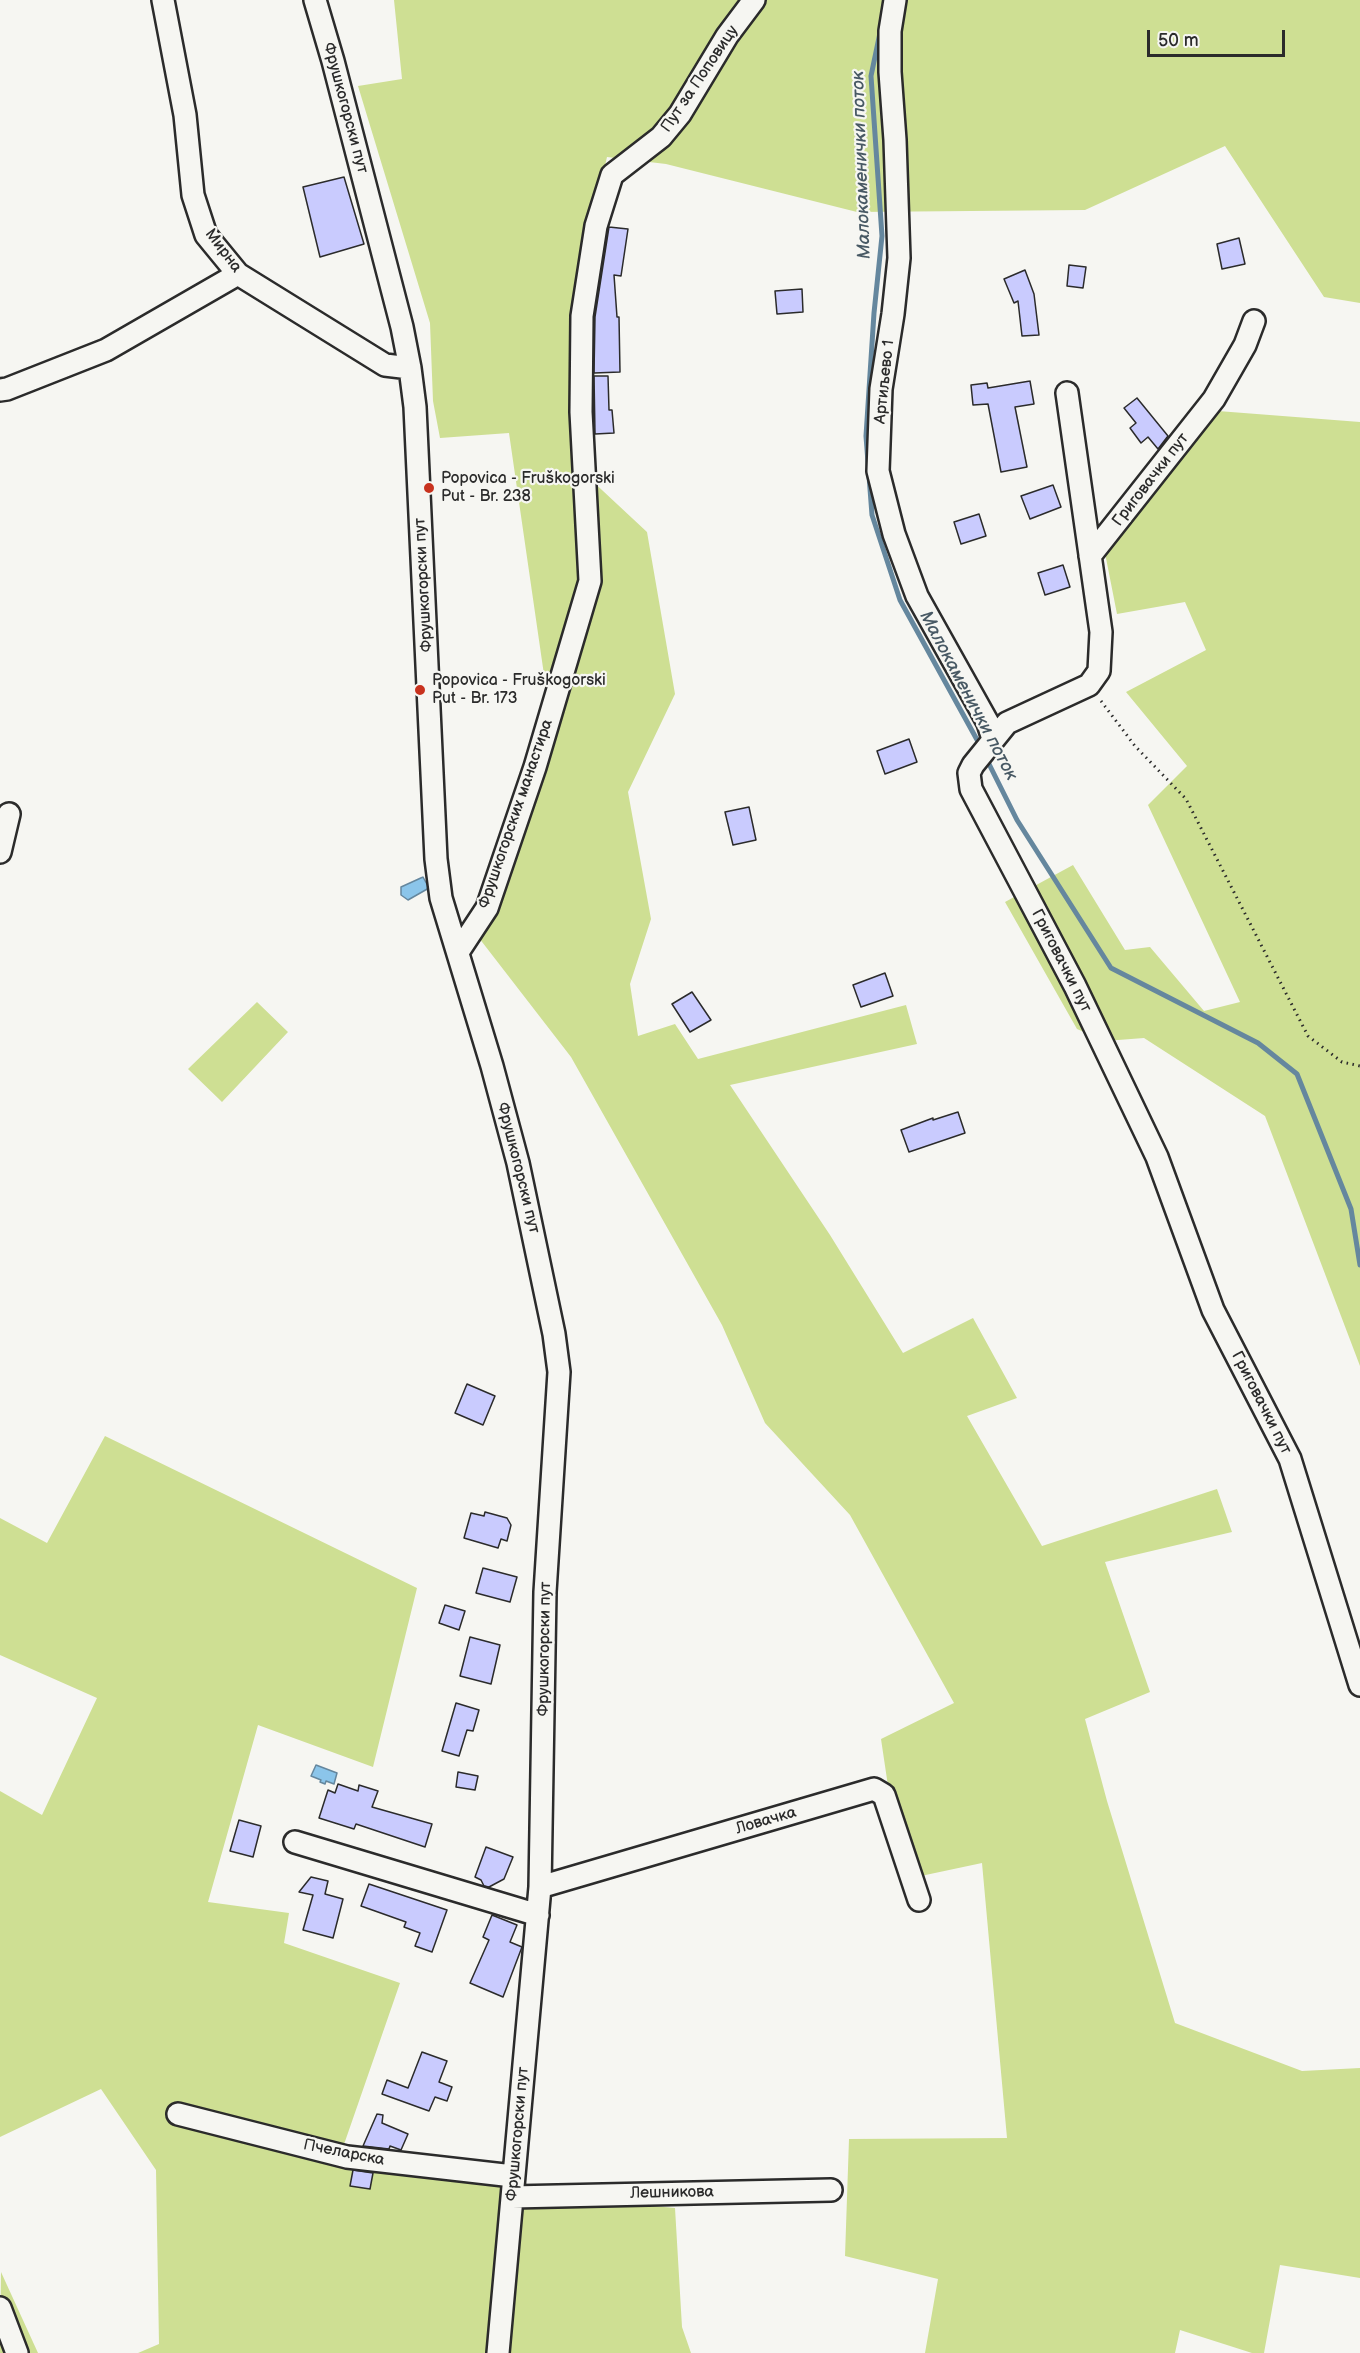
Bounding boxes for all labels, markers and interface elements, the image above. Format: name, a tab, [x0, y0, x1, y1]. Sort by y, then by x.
scale bar	[1150, 18, 1288, 56]
street label: Пут за Поповицу	[657, 22, 743, 136]
text: 50 m	[1158, 30, 1199, 51]
street label: Фрушкогорски пут	[318, 40, 372, 176]
water label: Малокаменички поток	[848, 70, 876, 260]
street label: Мирна	[200, 225, 246, 277]
street label: Артиљево 1	[871, 339, 899, 425]
street label: Григовачки пут	[1109, 430, 1193, 530]
place label: Popovica - Fruškogorski Put - Br. 238	[441, 469, 615, 507]
marker: Popovica - Fruškogorski Put - Br. 238	[422, 481, 436, 495]
street label: Фрушкогорски пут	[411, 517, 437, 653]
water label: Малокаменички поток	[914, 608, 1022, 784]
place label: Popovica - Fruškogorski Put - Br. 173	[432, 671, 606, 709]
marker: Popovica - Fruškogorski Put - Br. 173	[413, 683, 427, 697]
street label: Фрушкогорских манастира	[475, 717, 557, 911]
street label: Григовачки пут	[1027, 906, 1095, 1016]
street label: Фрушкогорски пут	[492, 1100, 544, 1236]
street label: Григовачки пут	[1227, 1348, 1295, 1458]
street label: Фрушкогорски пут	[534, 1582, 556, 1716]
street label: Ловачка	[733, 1803, 799, 1839]
street label: Фрушкогорски пут	[503, 2066, 533, 2202]
street label: Пчеларска	[302, 2136, 386, 2170]
street label: Лешникова	[630, 2183, 714, 2203]

